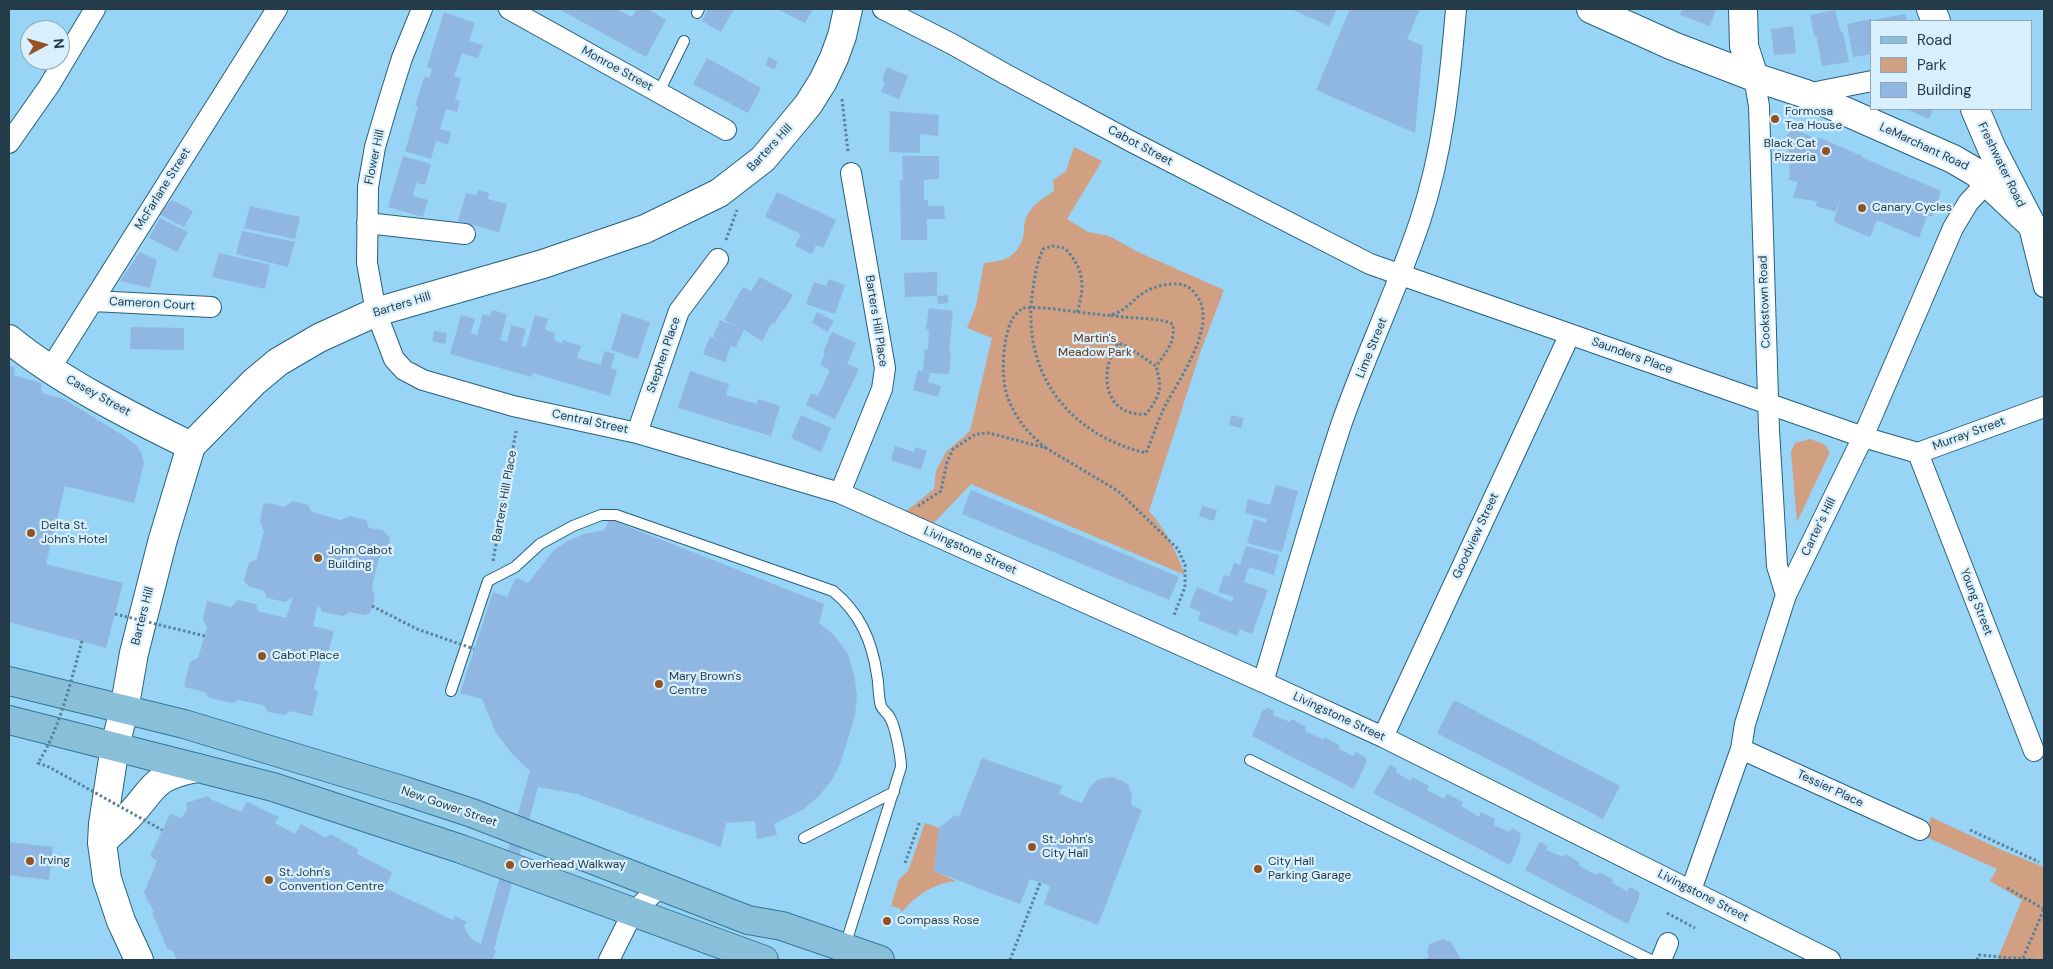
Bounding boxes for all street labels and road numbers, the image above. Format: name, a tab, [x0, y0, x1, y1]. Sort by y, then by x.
street label: Monroe Street	[579, 43, 655, 95]
street label: LeMarchant Road	[1877, 120, 1971, 174]
street label: Freshwater Road	[1974, 120, 2028, 210]
street label: Barters Hill	[744, 121, 796, 175]
street label: Cabot Street	[1105, 123, 1175, 169]
street label: Flower Hill	[362, 128, 388, 186]
street label: McFarlane Street	[132, 145, 194, 233]
street label: Cookstown Road	[1756, 255, 1774, 349]
street label: Barters Hill Place	[862, 274, 890, 368]
street label: Barters Hill	[371, 289, 433, 321]
street label: Cameron Court	[109, 295, 195, 313]
street label: Stephen Place	[644, 315, 684, 395]
street label: Lime Street	[1353, 316, 1391, 380]
street label: Saunders Place	[1590, 335, 1674, 377]
street label: Casey Street	[63, 372, 133, 420]
street label: Central Street	[550, 407, 630, 437]
street label: Murray Street	[1931, 414, 2007, 454]
street label: Barters Hill Place	[490, 449, 520, 543]
street label: Goodview Street	[1450, 491, 1502, 581]
street label: Carter's Hill	[1799, 496, 1839, 558]
street label: Livingstone Street	[921, 524, 1019, 578]
street label: Young Street	[1957, 566, 1995, 638]
street label: Barters Hill	[129, 585, 157, 647]
street label: Livingstone Street	[1291, 689, 1387, 745]
street label: Tessier Place	[1794, 767, 1866, 811]
street label: New Gower Street	[399, 784, 499, 830]
street label: Livingstone Street	[1655, 867, 1751, 925]

